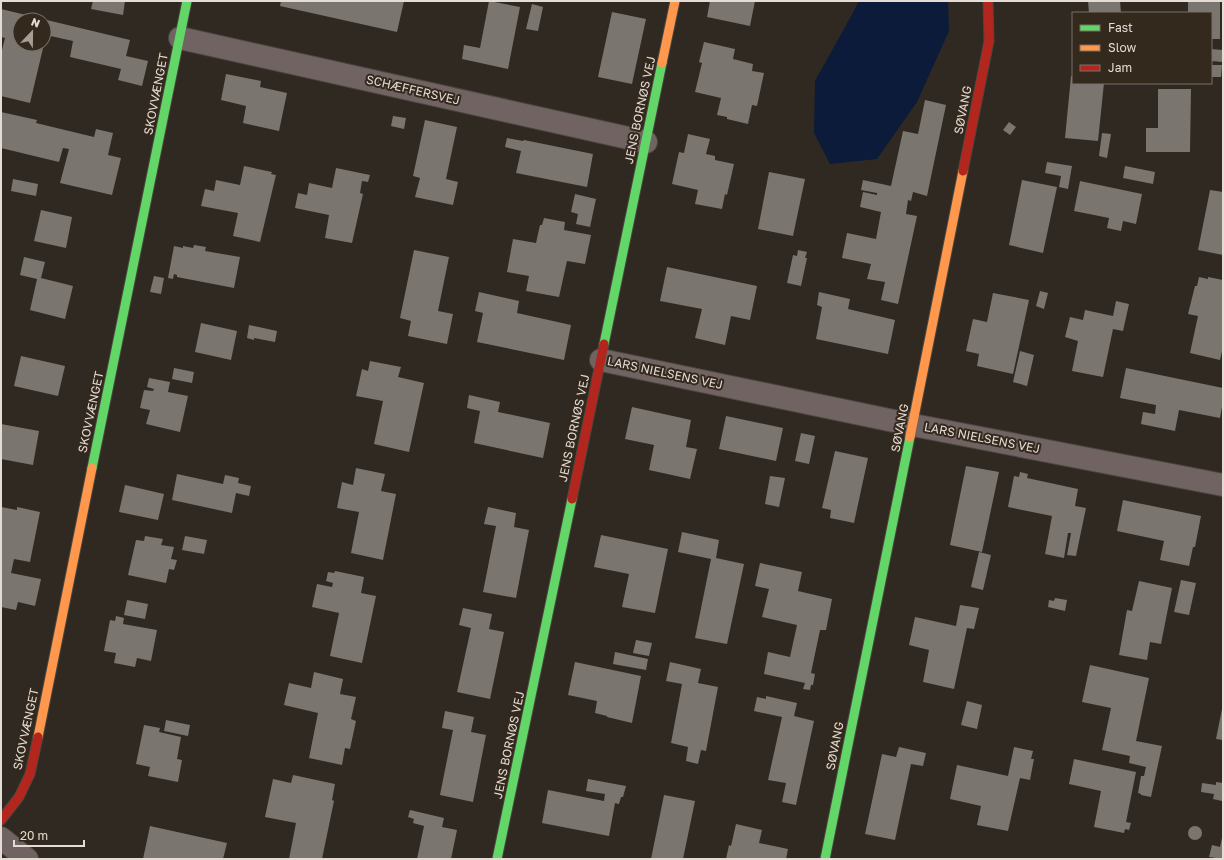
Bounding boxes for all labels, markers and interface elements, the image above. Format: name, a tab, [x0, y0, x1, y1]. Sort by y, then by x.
north arrow	[12, 12, 52, 52]
legend	[1072, 12, 1212, 84]
text: N	[30, 15, 42, 30]
text: Fast	[1108, 20, 1133, 35]
text: Slow	[1108, 40, 1136, 55]
street label: SKOVVÆNGET	[140, 51, 171, 136]
street label: JENS BORNØS VEJ	[621, 55, 658, 165]
text: Jam	[1108, 60, 1132, 75]
street label: SCHÆFFERSVEJ	[365, 71, 461, 108]
street label: SØVANG	[950, 84, 975, 135]
street label: LARS NIELSENS VEJ	[606, 353, 724, 392]
street label: SKOVVÆNGET	[75, 369, 107, 454]
street label: JENS BORNØS VEJ	[555, 373, 592, 483]
street label: SØVANG	[887, 402, 912, 453]
street label: LARS NIELSENS VEJ	[923, 419, 1041, 456]
street label: SKOVVÆNGET	[10, 686, 42, 771]
street label: JENS BORNØS VEJ	[490, 690, 527, 800]
street label: SØVANG	[822, 720, 847, 771]
scale bar	[14, 822, 84, 848]
text: 20 m	[20, 828, 48, 843]

